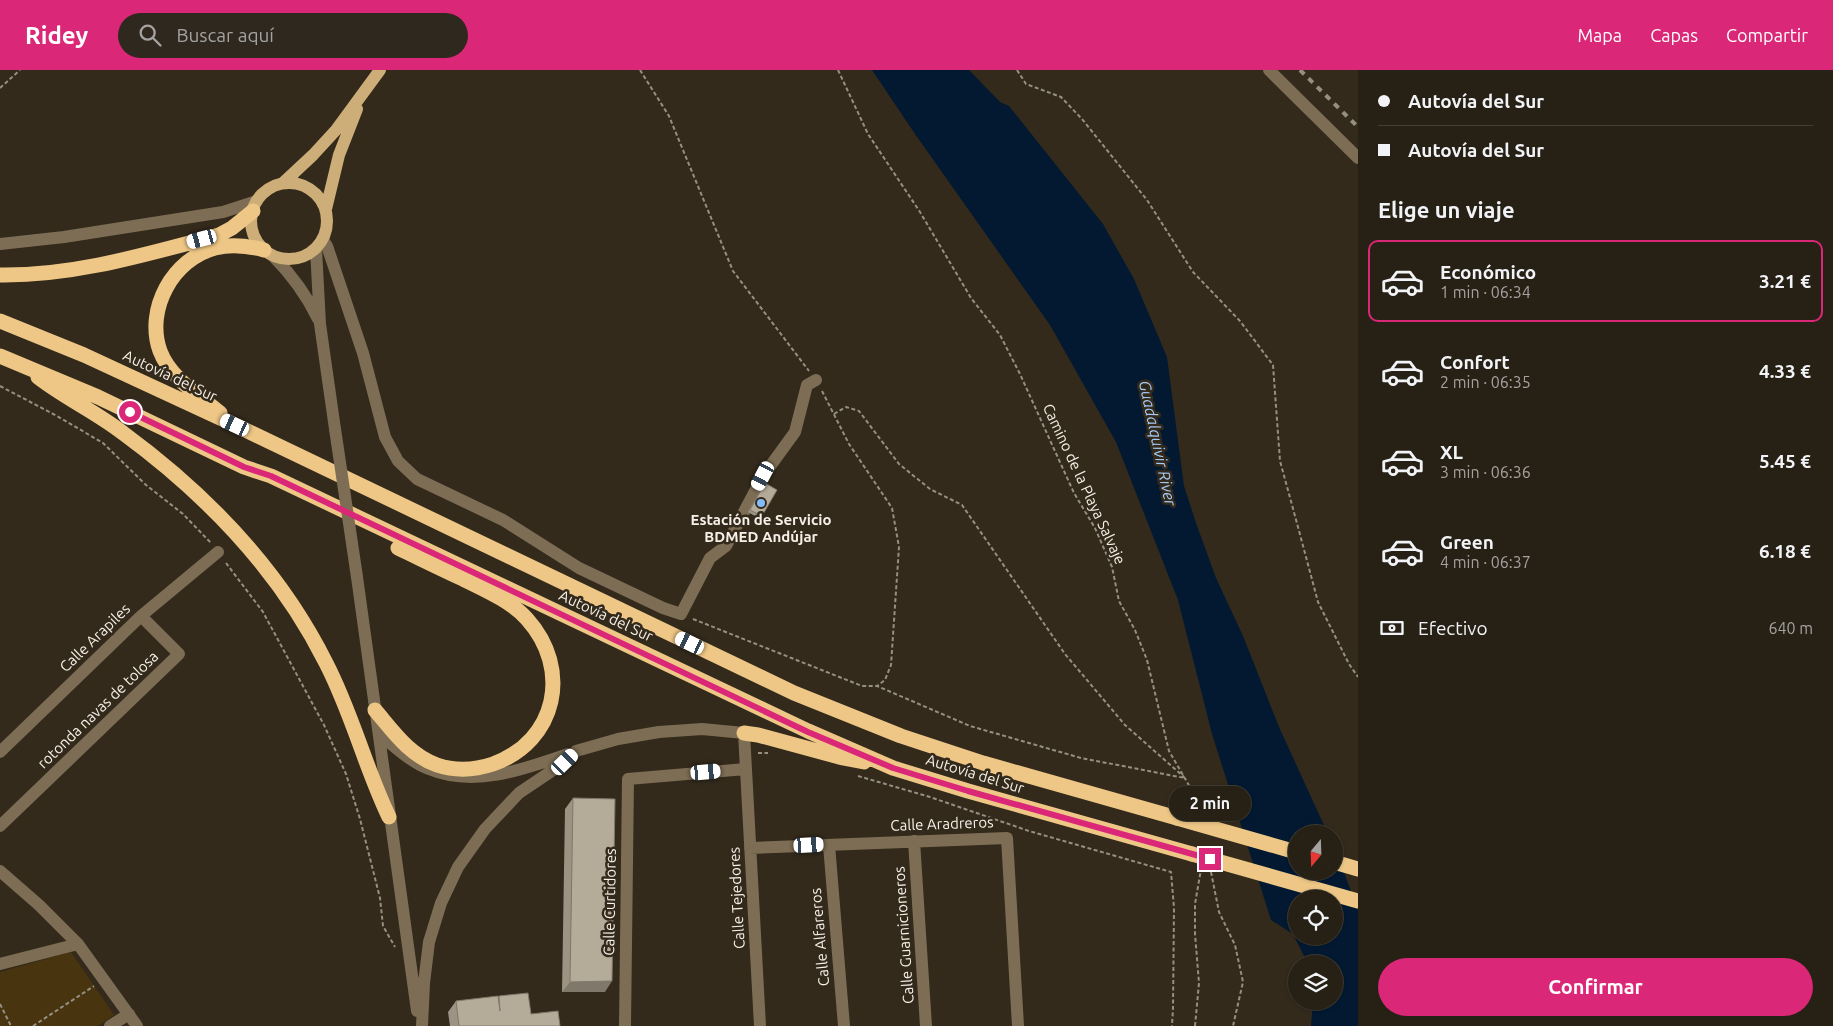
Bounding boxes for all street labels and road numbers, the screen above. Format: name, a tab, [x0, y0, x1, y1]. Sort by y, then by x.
street label: Autovía del Sur	[121, 346, 220, 405]
street label: Camino de la Playa Salvaje	[1040, 401, 1129, 567]
street label: Autovía del Sur	[557, 586, 656, 645]
street label: Calle Arapiles	[56, 600, 133, 675]
street label: rotonda navas de tolosa	[34, 648, 161, 772]
street label: Autovía del Sur	[924, 751, 1026, 797]
street label: Calle Aradreros	[890, 813, 994, 834]
street label: Calle Tejedores	[725, 846, 748, 950]
street label: Calle Curtidores	[600, 848, 619, 956]
street label: Calle Guarnicioneros	[890, 866, 917, 1004]
street label: Calle Alfareros	[807, 887, 832, 987]

